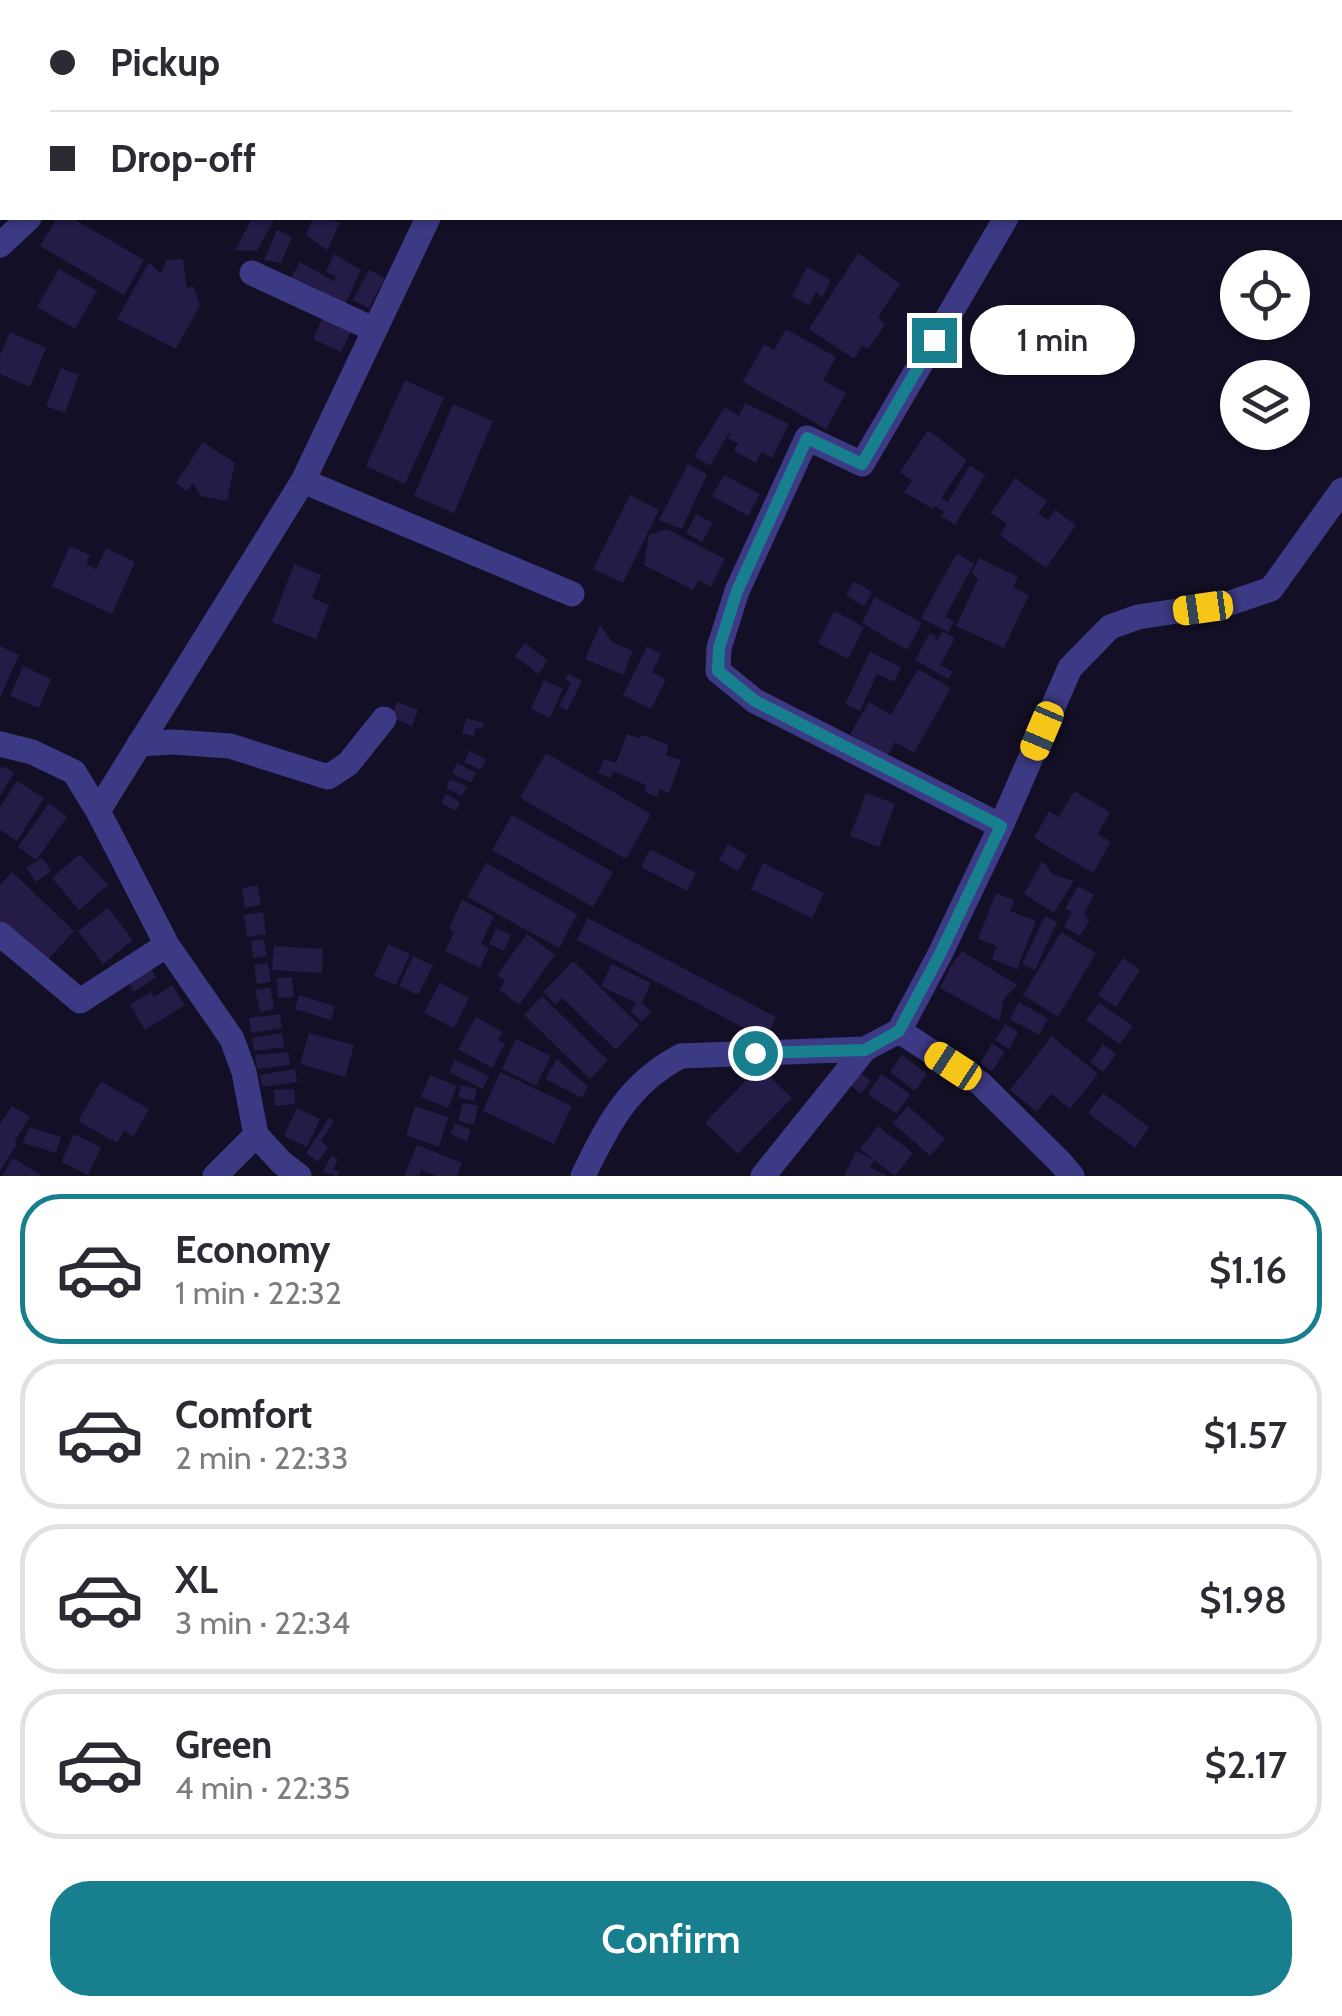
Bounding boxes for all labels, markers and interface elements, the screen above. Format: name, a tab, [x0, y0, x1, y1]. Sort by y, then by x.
text: Pickup	[110, 39, 220, 86]
text: Drop-off	[110, 135, 256, 182]
map controls	[1220, 250, 1310, 450]
button: locate	[1220, 250, 1310, 340]
callout: 1 min	[969, 305, 1134, 375]
route end	[912, 318, 957, 363]
text: 1 min	[1017, 320, 1088, 359]
button: layers	[1220, 360, 1310, 450]
car	[1171, 589, 1235, 627]
car	[1016, 698, 1068, 764]
route start	[733, 1031, 778, 1076]
car	[920, 1037, 986, 1095]
icon: car	[55, 1224, 145, 1314]
text: Economy	[175, 1226, 330, 1273]
text: $1.16	[1209, 1246, 1287, 1293]
text: 1 min · 22:32	[175, 1273, 342, 1312]
icon: car	[55, 1389, 145, 1479]
text: Comfort	[175, 1391, 312, 1438]
text: $1.57	[1203, 1411, 1287, 1458]
text: 2 min · 22:33	[175, 1438, 349, 1477]
icon: car	[55, 1554, 145, 1644]
text: XL	[175, 1556, 218, 1603]
text: $1.98	[1199, 1576, 1287, 1623]
text: 3 min · 22:34	[175, 1603, 350, 1642]
icon: car	[55, 1719, 145, 1809]
text: Green	[175, 1721, 272, 1768]
text: $2.17	[1205, 1741, 1287, 1788]
text: 4 min · 22:35	[175, 1768, 350, 1807]
button: Confirm	[50, 1881, 1292, 1996]

